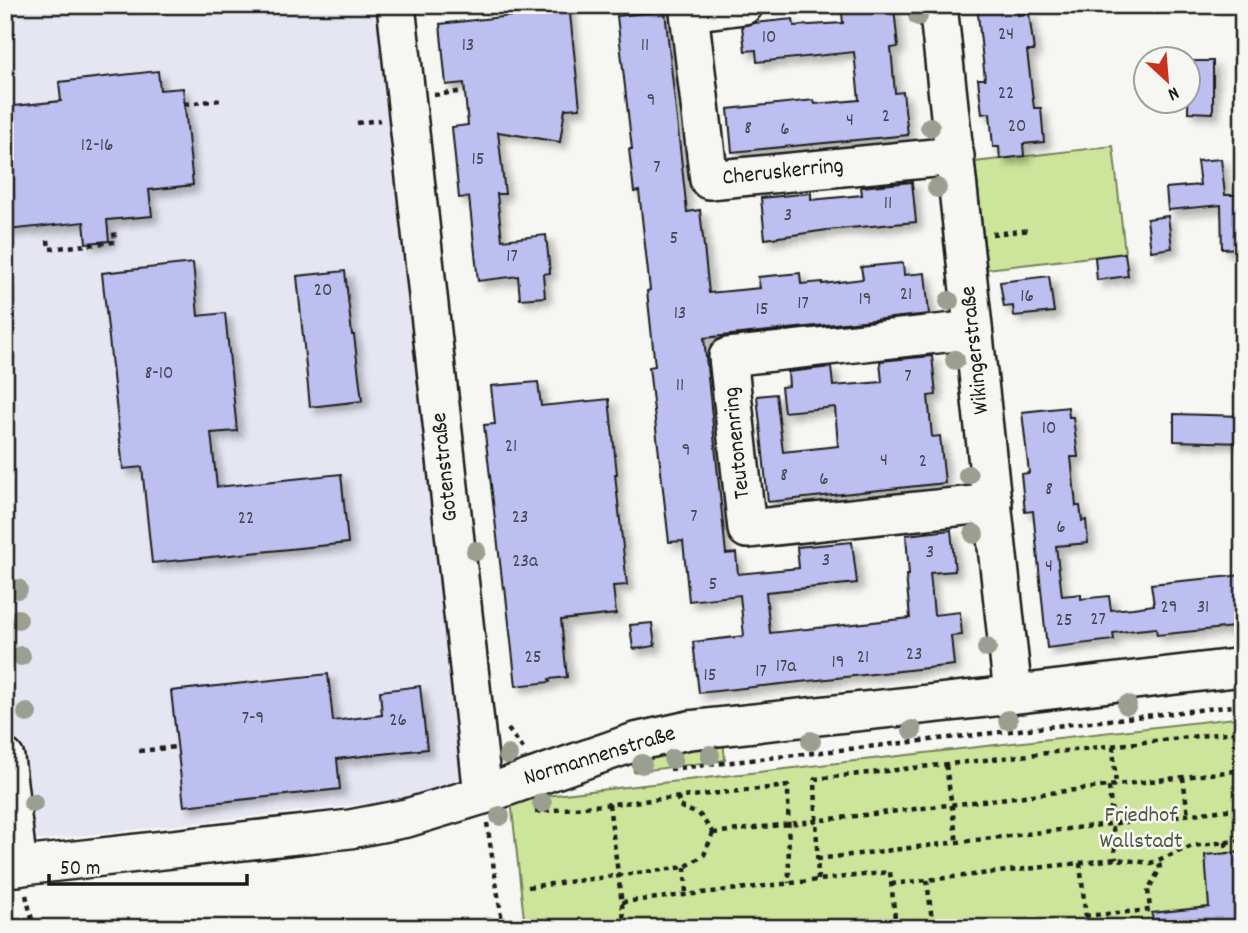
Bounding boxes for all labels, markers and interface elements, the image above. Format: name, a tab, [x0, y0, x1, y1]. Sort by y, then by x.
house number: 24	[998, 22, 1014, 49]
house number: 10	[762, 25, 776, 52]
house number: 13	[462, 33, 474, 60]
house number: 11	[641, 33, 649, 60]
north arrow	[1132, 46, 1202, 116]
text: N	[1163, 78, 1183, 106]
house number: 22	[998, 81, 1014, 108]
house number: 9	[647, 88, 655, 115]
house number: 2	[882, 104, 890, 131]
house number: 4	[846, 108, 854, 135]
house number: 20	[1008, 114, 1026, 141]
house number: 8	[744, 116, 752, 143]
house number: 6	[780, 117, 790, 144]
house number: 12-16	[81, 133, 113, 160]
house number: 15	[472, 147, 484, 174]
street label: Cheruskerring	[721, 150, 845, 196]
house number: 7	[653, 155, 661, 182]
house number: 11	[884, 191, 892, 218]
house number: 3	[784, 203, 792, 230]
house number: 5	[670, 226, 678, 253]
house number: 17	[506, 244, 518, 271]
house number: 20	[314, 278, 332, 305]
house number: 21	[900, 282, 912, 309]
street label: Wikingerstraße	[953, 284, 999, 416]
house number: 16	[1020, 284, 1034, 311]
house number: 19	[859, 287, 871, 314]
house number: 17	[797, 291, 809, 318]
house number: 15	[756, 297, 768, 324]
house number: 13	[674, 301, 686, 328]
house number: 8-10	[145, 361, 173, 388]
house number: 7	[904, 364, 912, 391]
house number: 11	[676, 373, 684, 400]
street label: Teutonenring	[716, 385, 760, 501]
street label: Gotenstraße	[424, 411, 468, 523]
house number: 10	[1042, 416, 1056, 443]
house number: 21	[505, 434, 517, 461]
house number: 9	[682, 438, 690, 465]
house number: 4	[880, 448, 888, 475]
house number: 2	[919, 449, 927, 476]
house number: 8	[780, 463, 788, 490]
house number: 6	[819, 467, 829, 494]
house number: 8	[1045, 477, 1053, 504]
house number: 7	[690, 504, 698, 531]
house number: 23	[512, 505, 528, 532]
house number: 22	[238, 506, 254, 533]
house number: 6	[1056, 515, 1066, 542]
house number: 3	[926, 540, 934, 567]
house number: 3	[822, 548, 830, 575]
house number: 23a	[512, 549, 539, 576]
house number: 4	[1045, 554, 1053, 581]
house number: 5	[709, 572, 717, 599]
house number: 29	[1160, 595, 1178, 622]
house number: 31	[1197, 595, 1209, 622]
house number: 27	[1090, 607, 1106, 634]
house number: 25	[1055, 608, 1073, 635]
house number: 23	[906, 642, 922, 669]
house number: 25	[524, 645, 542, 672]
house number: 21	[857, 645, 869, 672]
house number: 19	[832, 650, 844, 677]
house number: 17a	[776, 654, 797, 681]
house number: 17	[755, 659, 767, 686]
house number: 15	[704, 663, 716, 690]
house number: 7-9	[242, 706, 264, 733]
house number: 26	[389, 708, 407, 735]
street label: Normannenstraße	[520, 718, 680, 796]
park label: Friedhof Wallstadt	[1099, 800, 1183, 859]
scale bar	[49, 842, 247, 886]
text: 50 m	[60, 855, 100, 885]

